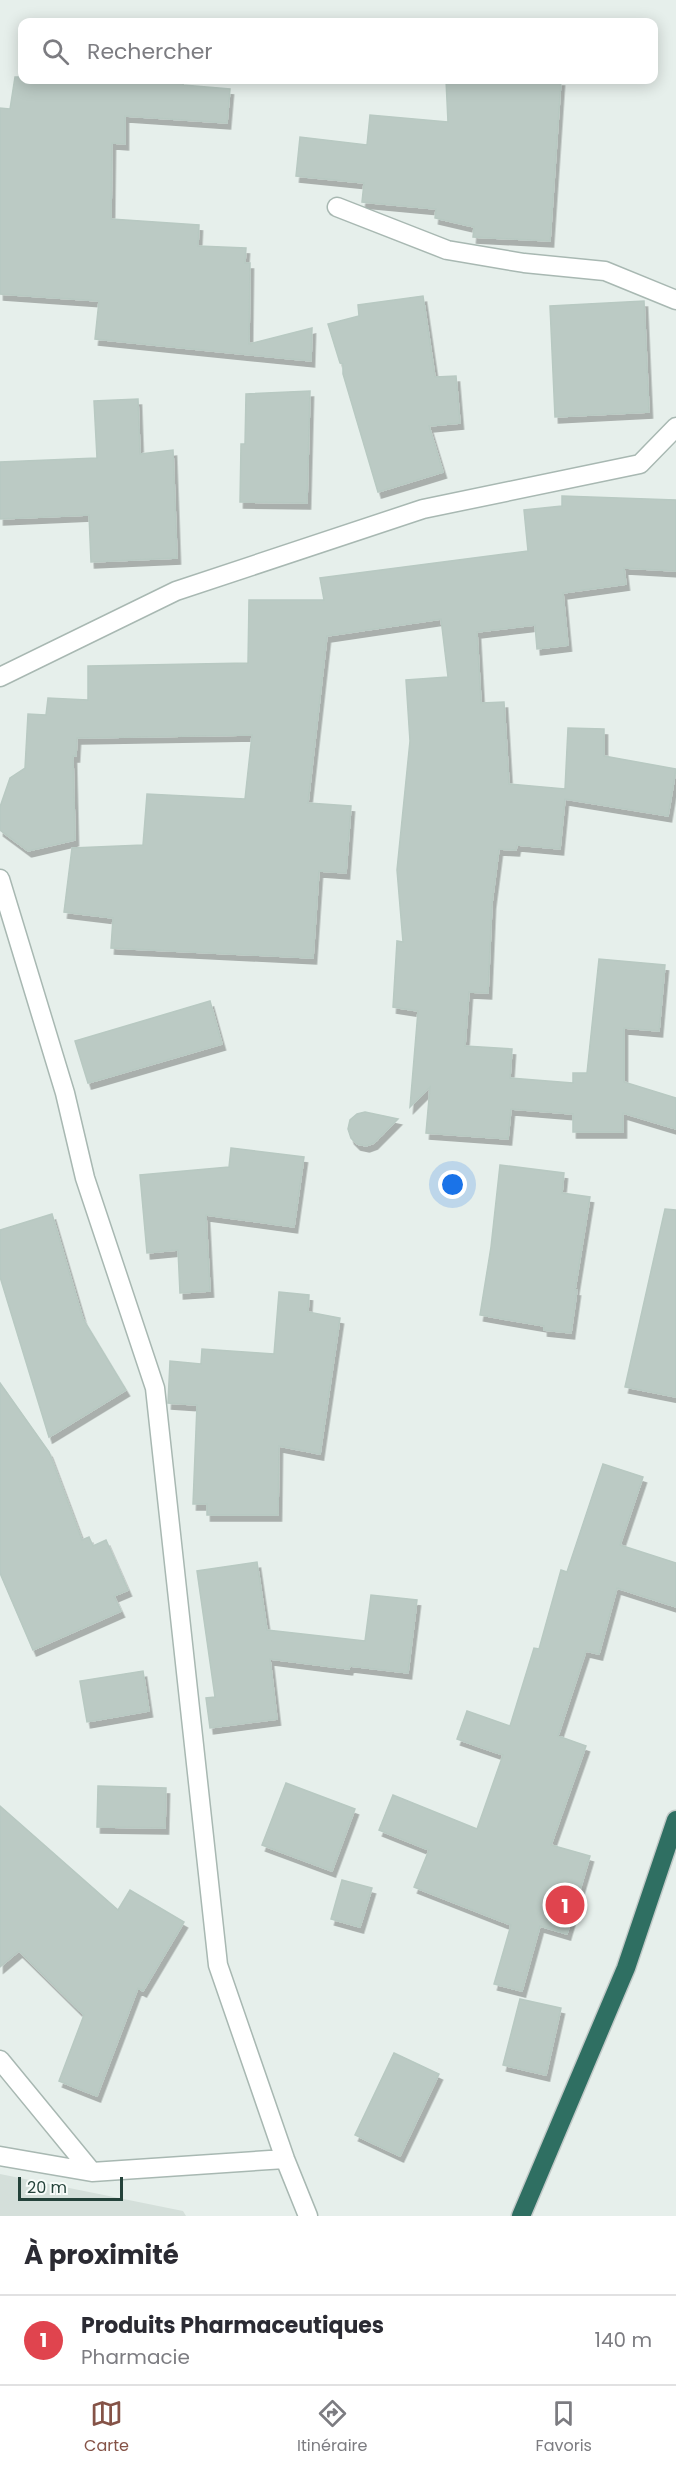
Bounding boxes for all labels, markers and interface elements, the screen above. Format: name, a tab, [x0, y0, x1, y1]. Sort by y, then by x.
search box	[18, 18, 658, 84]
icon: search	[39, 35, 72, 68]
text: Rechercher	[87, 36, 213, 67]
your location	[438, 1170, 467, 1199]
pin: 1	[546, 1882, 584, 1928]
scale bar	[18, 2174, 123, 2202]
text: 20 m	[27, 2176, 67, 2199]
text: À proximité	[24, 2237, 179, 2273]
text: Produits Pharmaceutiques	[81, 2310, 384, 2341]
text: 1	[40, 2326, 47, 2354]
text: 140 m	[595, 2326, 652, 2354]
text: Pharmacie	[81, 2343, 190, 2371]
tab: Carte	[84, 2397, 129, 2458]
tab: Itinéraire	[297, 2397, 368, 2458]
tab: Favoris	[536, 2397, 592, 2458]

